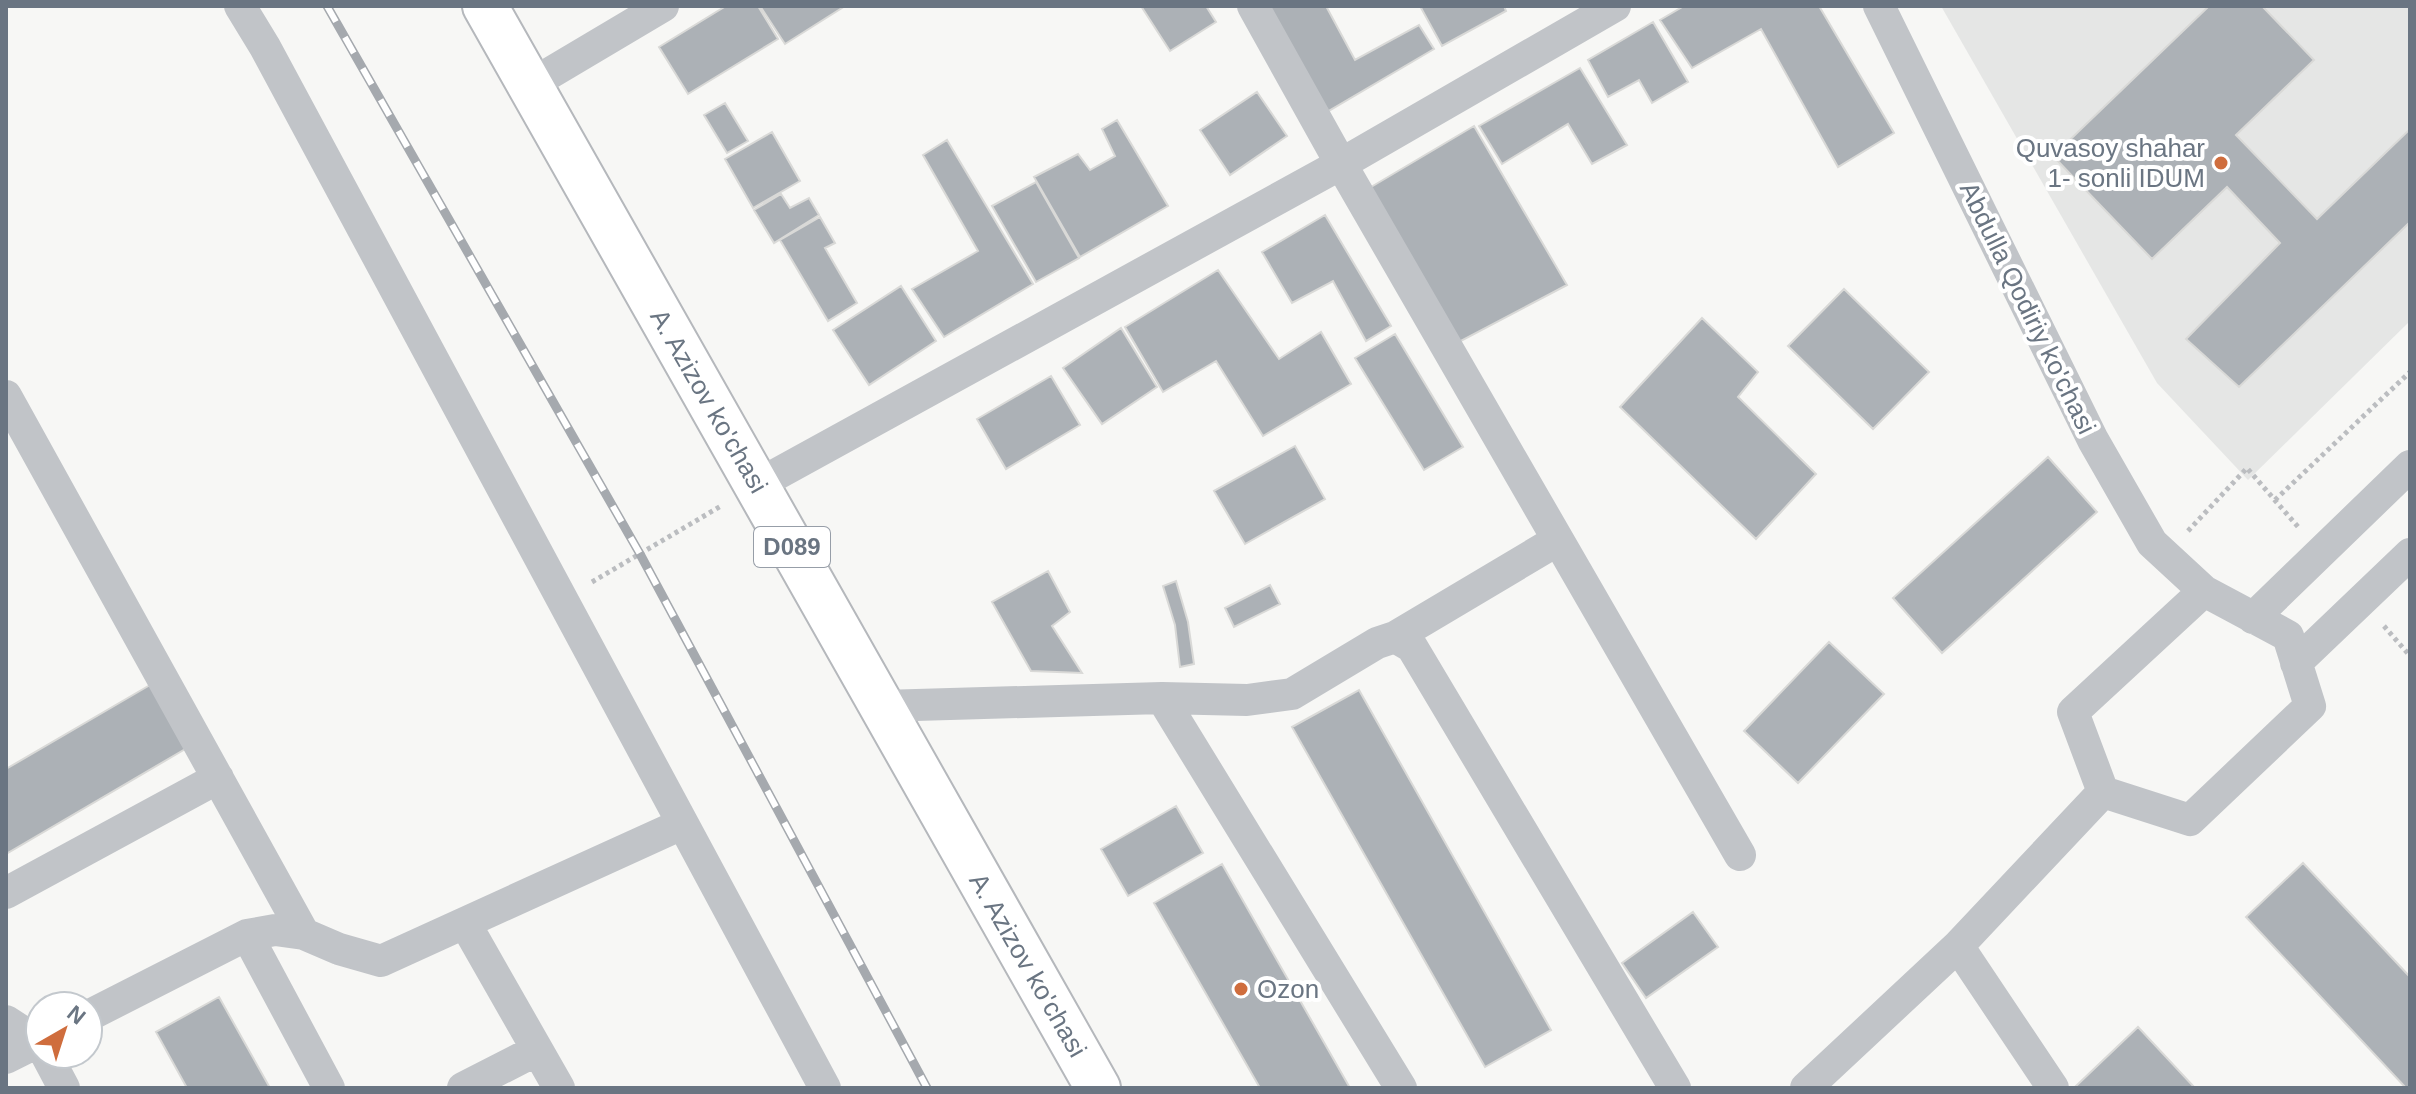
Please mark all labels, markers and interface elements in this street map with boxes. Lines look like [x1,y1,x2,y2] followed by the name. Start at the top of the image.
[2016,133,2205,193] place label: Quvasoy shahar 1- sonli IDUM
[2212,154,2230,172] marker: Quvasoy shahar 1- sonli IDUM
[1954,177,2102,439] street label: Abdulla Qodiriy ko'chasi
[644,304,774,498] street label: A. Azizov ko'chasi
[754,527,830,567] road number: D089
[963,868,1093,1062] street label: A. Azizov ko'chasi
[1257,974,1319,1004] place label: Ozon
[1232,980,1250,998] marker: Ozon
[24,990,104,1070] north arrow
[62,1000,90,1030] text: N

